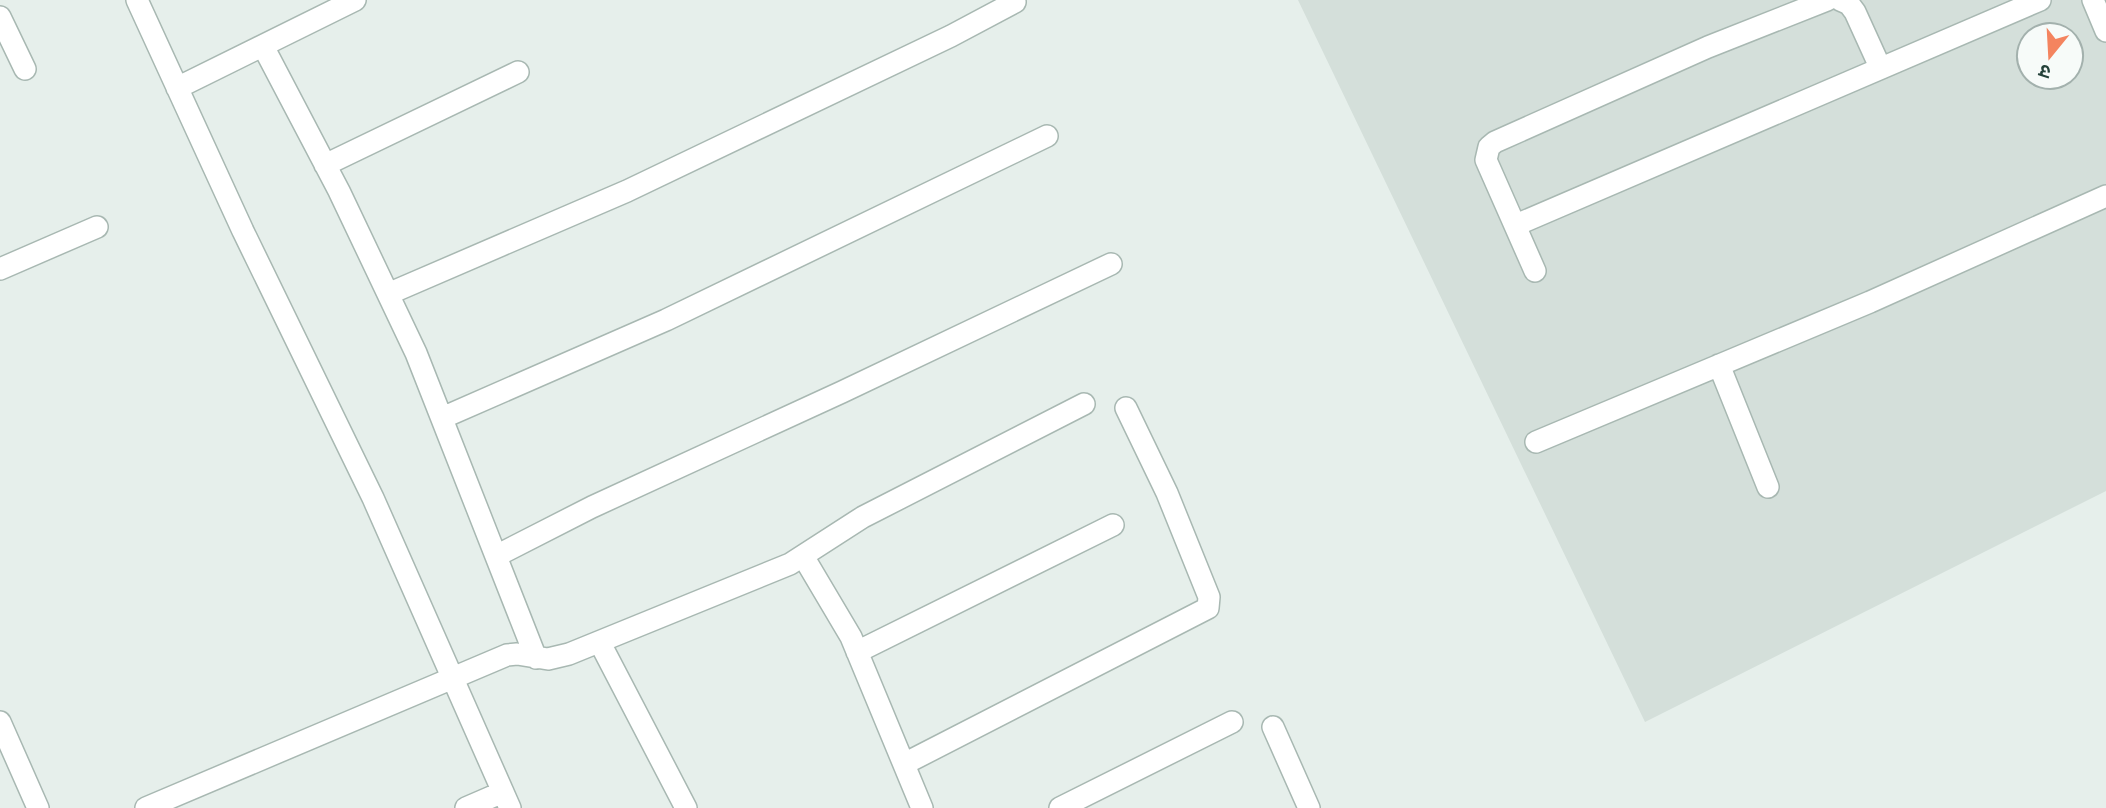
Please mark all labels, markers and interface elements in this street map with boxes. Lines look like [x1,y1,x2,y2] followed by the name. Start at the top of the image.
[2015,21,2085,91] north arrow
[2035,58,2054,84] text: उ

